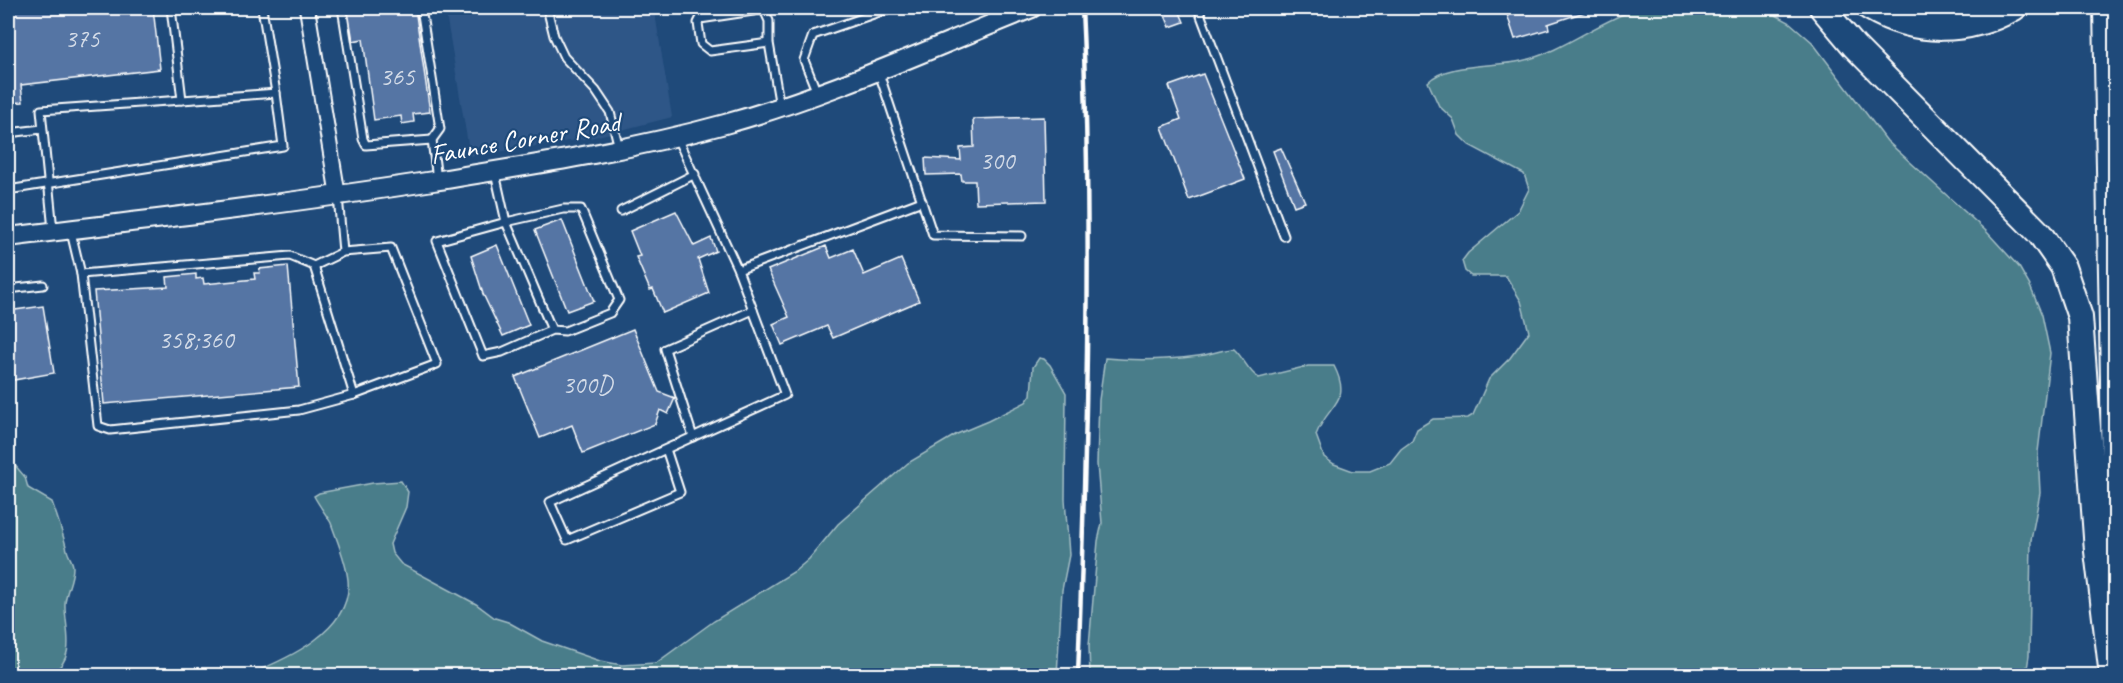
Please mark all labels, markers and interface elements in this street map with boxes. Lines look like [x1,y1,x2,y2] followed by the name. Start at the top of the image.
[64,22,101,55] house number: 375
[379,60,416,93] house number: 365
[427,103,627,172] street label: Faunce Corner Road
[979,144,1017,177] house number: 300
[158,323,236,356] house number: 358;360
[562,368,614,401] house number: 300D

